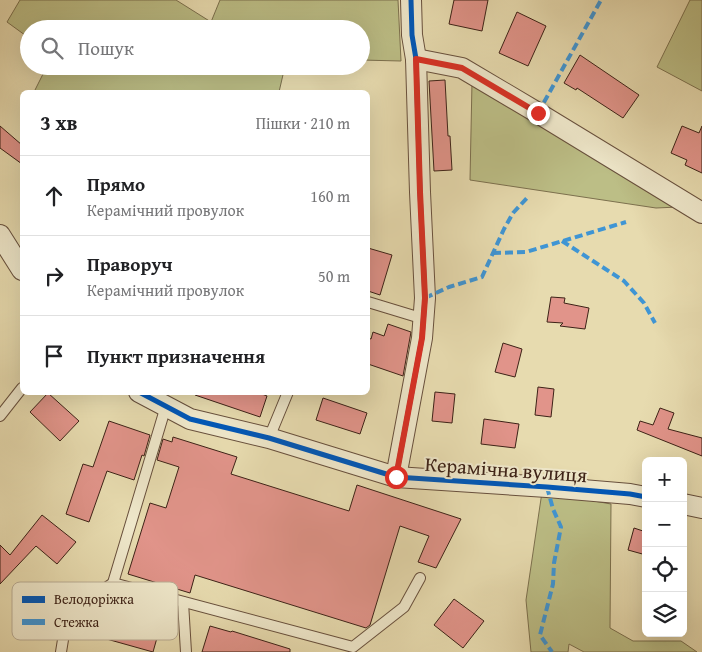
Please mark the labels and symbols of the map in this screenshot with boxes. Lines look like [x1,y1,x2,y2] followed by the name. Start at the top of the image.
[527,102,550,125] route end
[424,449,588,489] street label: Керамічна вулиця
[385,466,408,489] route start
[12,582,178,640] legend
[54,589,134,609] text: Велодоріжка
[54,612,100,632] text: Стежка

